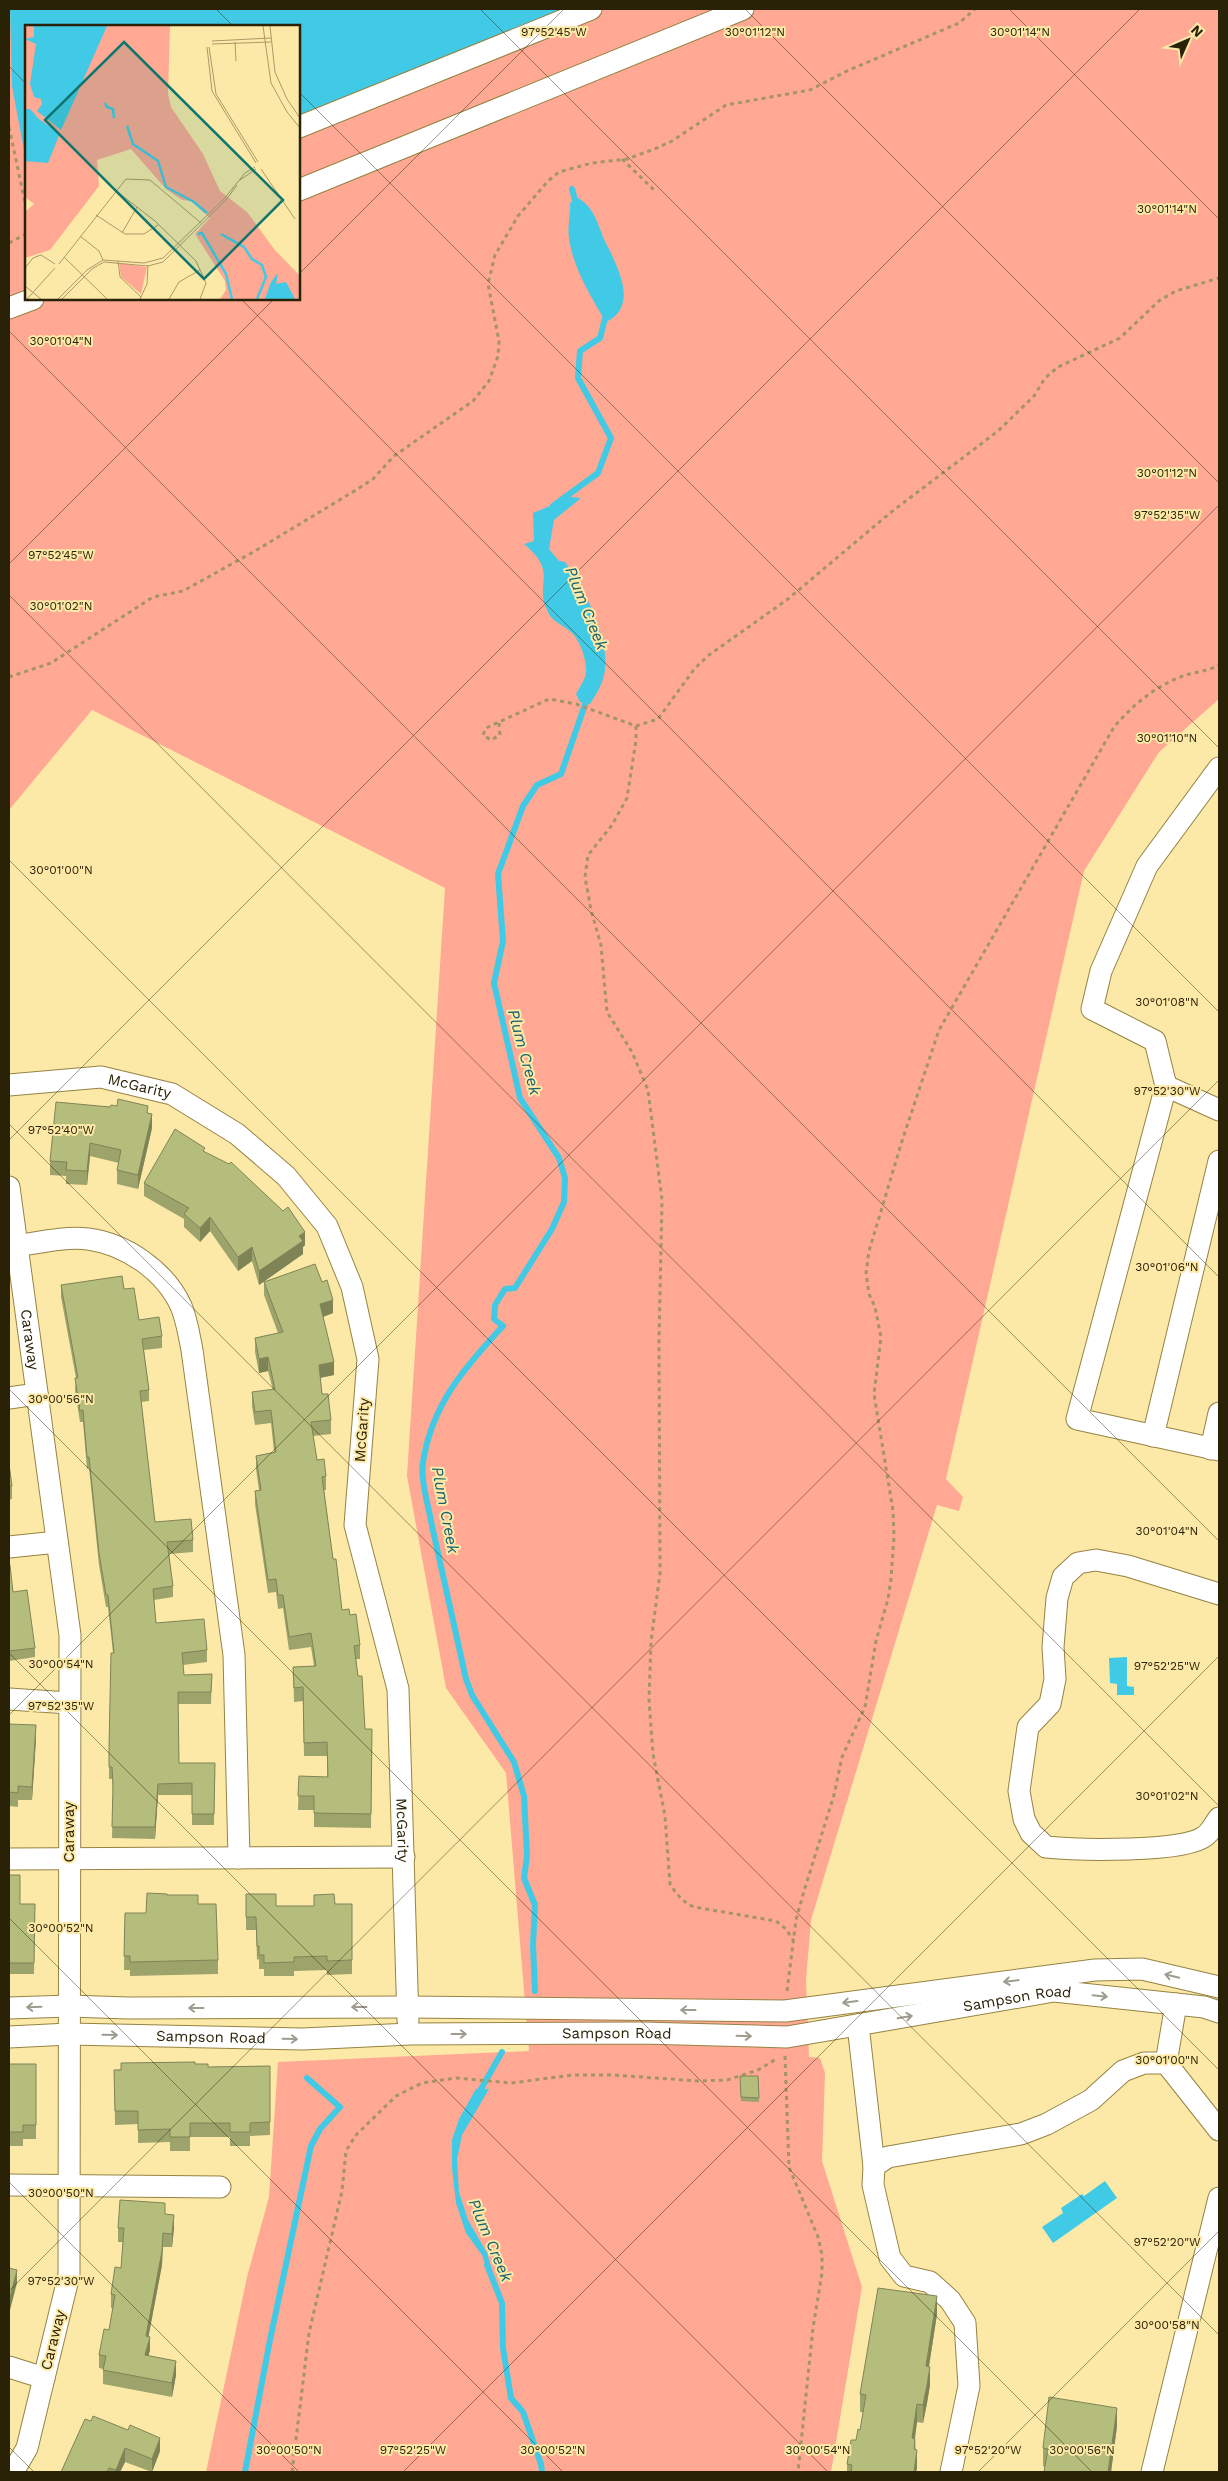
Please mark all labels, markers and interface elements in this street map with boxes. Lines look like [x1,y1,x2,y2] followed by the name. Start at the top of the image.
[1163,15,1213,65] north arrow
[1188,21,1207,40] text: N
[25,25,300,300] inset map
[521,25,587,39] text: 97°52'45"W
[725,25,785,39] text: 30°01'12"N
[990,25,1050,39] text: 30°01'14"N
[1137,202,1197,216] text: 30°01'14"N
[30,334,92,348] text: 30°01'04"N
[1137,466,1197,480] text: 30°01'12"N
[1134,508,1201,522] text: 97°52'35"W
[28,548,94,562] text: 97°52'45"W
[561,564,612,654] water label: Plum Creek
[29,599,93,613] text: 30°01'02"N
[1137,731,1197,745] text: 30°01'10"N
[29,863,93,877] text: 30°01'00"N
[1135,995,1199,1009] text: 30°01'08"N
[504,1007,545,1098] water label: Plum Creek
[106,1070,173,1103] street label: McGarity
[1133,1084,1201,1098] text: 97°52'30"W
[28,1123,95,1137] text: 97°52'40"W
[1135,1260,1199,1274] text: 30°01'06"N
[17,1308,43,1371] street label: Caraway
[28,1392,94,1406] text: 30°00'56"N
[351,1397,373,1463] street label: McGarity
[428,1465,463,1556] water label: Plum Creek
[1136,1524,1198,1538] text: 30°01'04"N
[28,1657,94,1671] text: 30°00'54"N
[1134,1659,1201,1673] text: 97°52'25"W
[28,1699,95,1713] text: 97°52'35"W
[1135,1789,1199,1803] text: 30°01'02"N
[392,1798,412,1863] street label: McGarity
[60,1801,78,1863] street label: Caraway
[28,1921,94,1935] text: 30°00'52"N
[1164,1971,1180,1980] one-way arrow
[1003,1976,1019,1986] one-way arrow
[962,1982,1072,2016] street label: Sampson Road
[1091,1991,1107,2001] one-way arrow
[842,1997,858,2007] one-way arrow
[351,2002,368,2012] one-way arrow
[26,2003,42,2012] one-way arrow
[189,2003,205,2013] one-way arrow
[680,2005,696,2015] one-way arrow
[896,2011,912,2021] one-way arrow
[562,2024,672,2043] street label: Sampson Road
[156,2027,266,2047] street label: Sampson Road
[450,2029,467,2039] one-way arrow
[102,2030,118,2039] one-way arrow
[736,2031,752,2041] one-way arrow
[282,2034,298,2044] one-way arrow
[1135,2053,1199,2067] text: 30°01'00"N
[28,2186,94,2200] text: 30°00'50"N
[465,2196,517,2286] water label: Plum Creek
[1133,2235,1201,2249] text: 97°52'20"W
[27,2274,95,2288] text: 97°52'30"W
[37,2308,69,2372] street label: Caraway
[1134,2318,1200,2332] text: 30°00'58"N
[256,2443,322,2457] text: 30°00'50"N
[380,2443,447,2457] text: 97°52'25"W
[520,2443,586,2457] text: 30°00'52"N
[785,2443,851,2457] text: 30°00'54"N
[954,2443,1022,2457] text: 97°52'20"W
[1049,2443,1115,2457] text: 30°00'56"N

